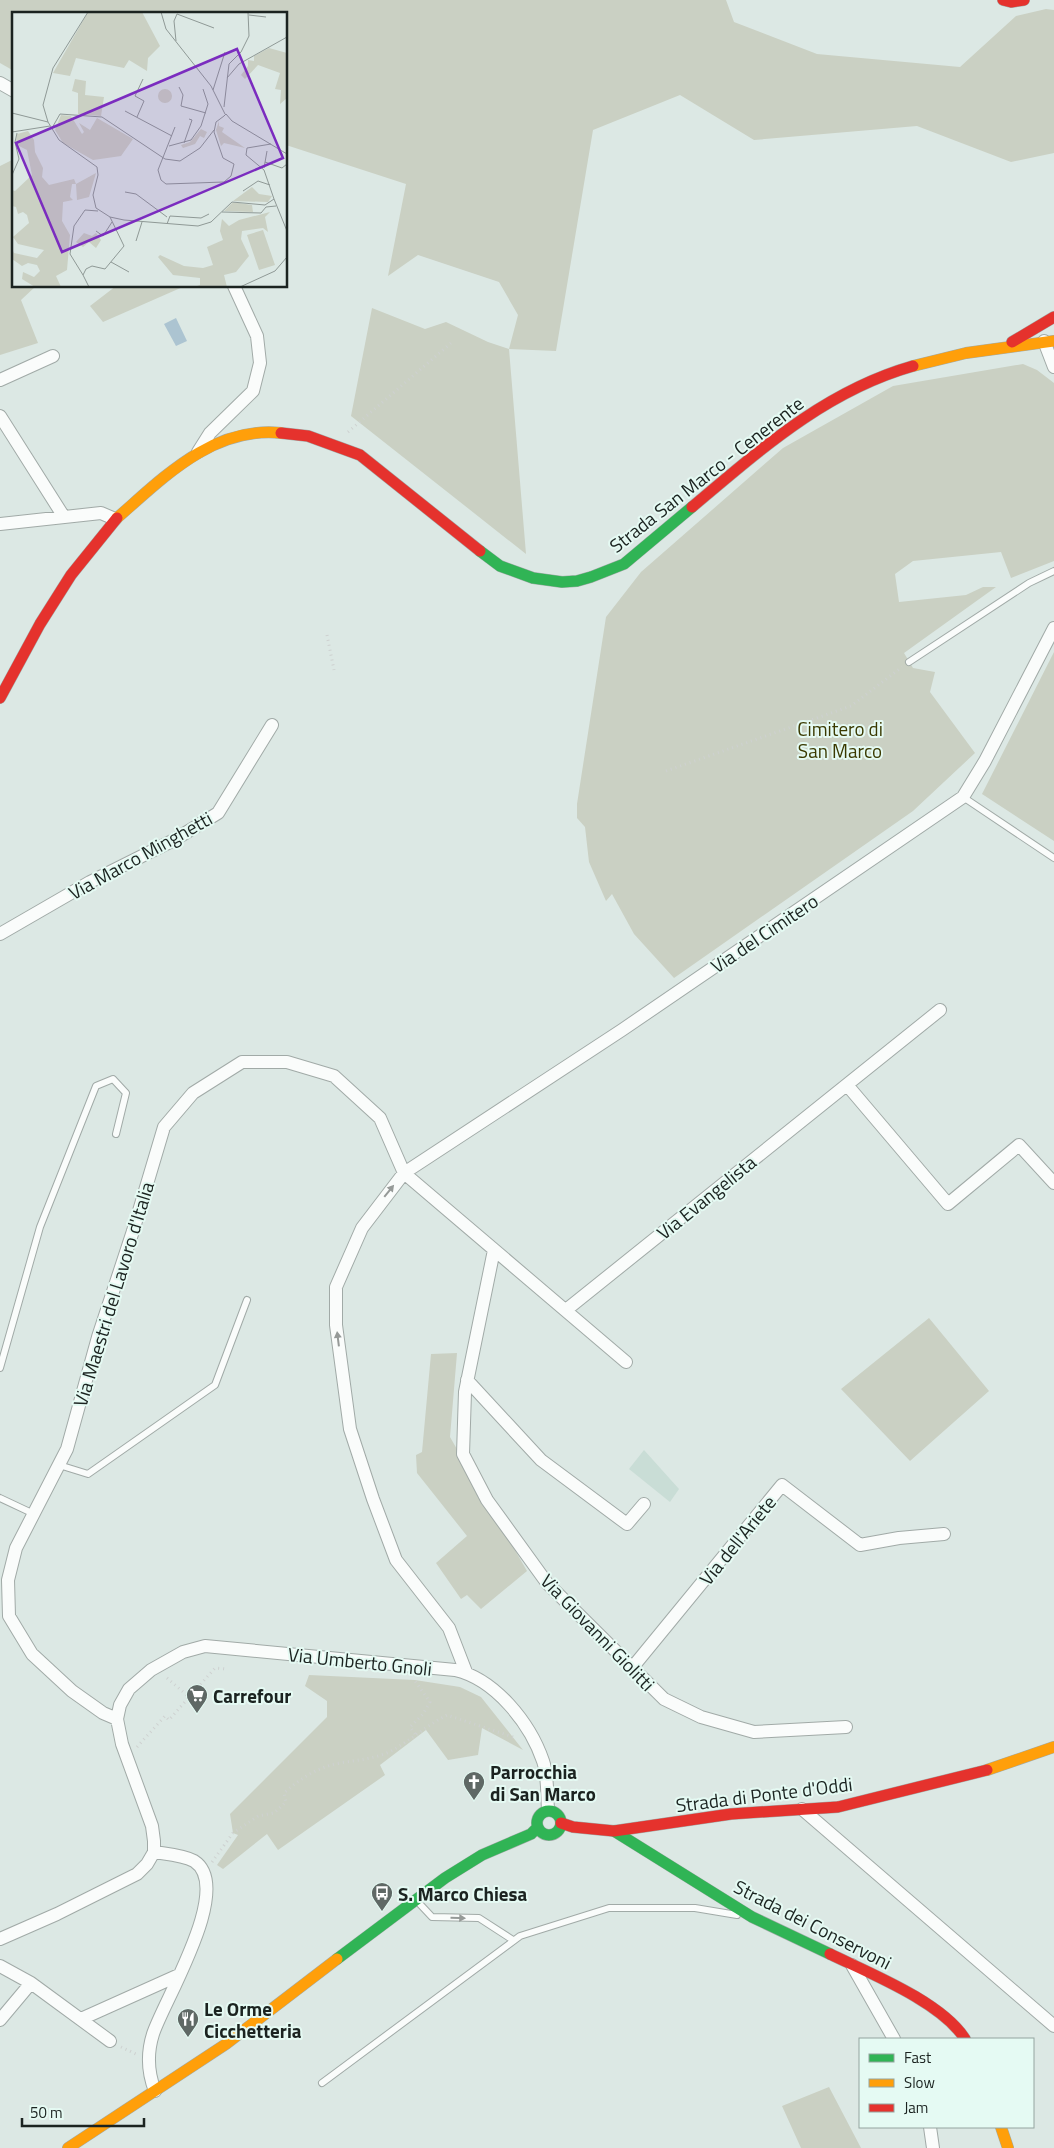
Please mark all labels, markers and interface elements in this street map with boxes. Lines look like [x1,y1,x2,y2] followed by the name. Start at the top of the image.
[12,12,288,288] inset map
[603,389,809,559] street label: Strada San Marco - Cenerente
[797,714,883,765] park label: Cimitero di San Marco
[63,803,217,907] street label: Via Marco Minghetti
[704,886,824,980] street label: Via del Cimitero
[650,1147,762,1246] street label: Via Evangelista
[65,1178,161,1410] street label: Via Maestri del Lavoro d'Italia
[383,1186,395,1198] one-way arrow
[333,1331,341,1347] one-way arrow
[692,1489,782,1591] street label: Via dell'Ariete
[534,1567,662,1697] street label: Via Giovanni Giolitti
[287,1639,433,1683] street label: Via Umberto Gnoli
[213,1681,291,1710] place label: Carrefour
[185,1683,209,1714] supermarket icon: Carrefour
[490,1757,596,1808] place label: Parrocchia di San Marco
[674,1769,854,1819] street label: Strada di Ponte d'Oddi
[462,1770,486,1801] church icon: Parrocchia di San Marco
[729,1872,897,1976] street label: Strada dei Conservoni
[398,1879,528,1908] place label: S. Marco Chiesa
[370,1881,394,1912] bus stop icon: S. Marco Chiesa
[450,1914,466,1922] one-way arrow
[204,1994,302,2045] place label: Le Orme Cicchetteria
[176,2007,200,2038] restaurant icon: Le Orme Cicchetteria
[859,2038,1034,2128] legend
[904,2046,932,2069] text: Fast
[904,2071,935,2094] text: Slow
[22,2096,145,2128] scale bar
[904,2096,928,2119] text: Jam
[30,2101,63,2124] text: 50 m

